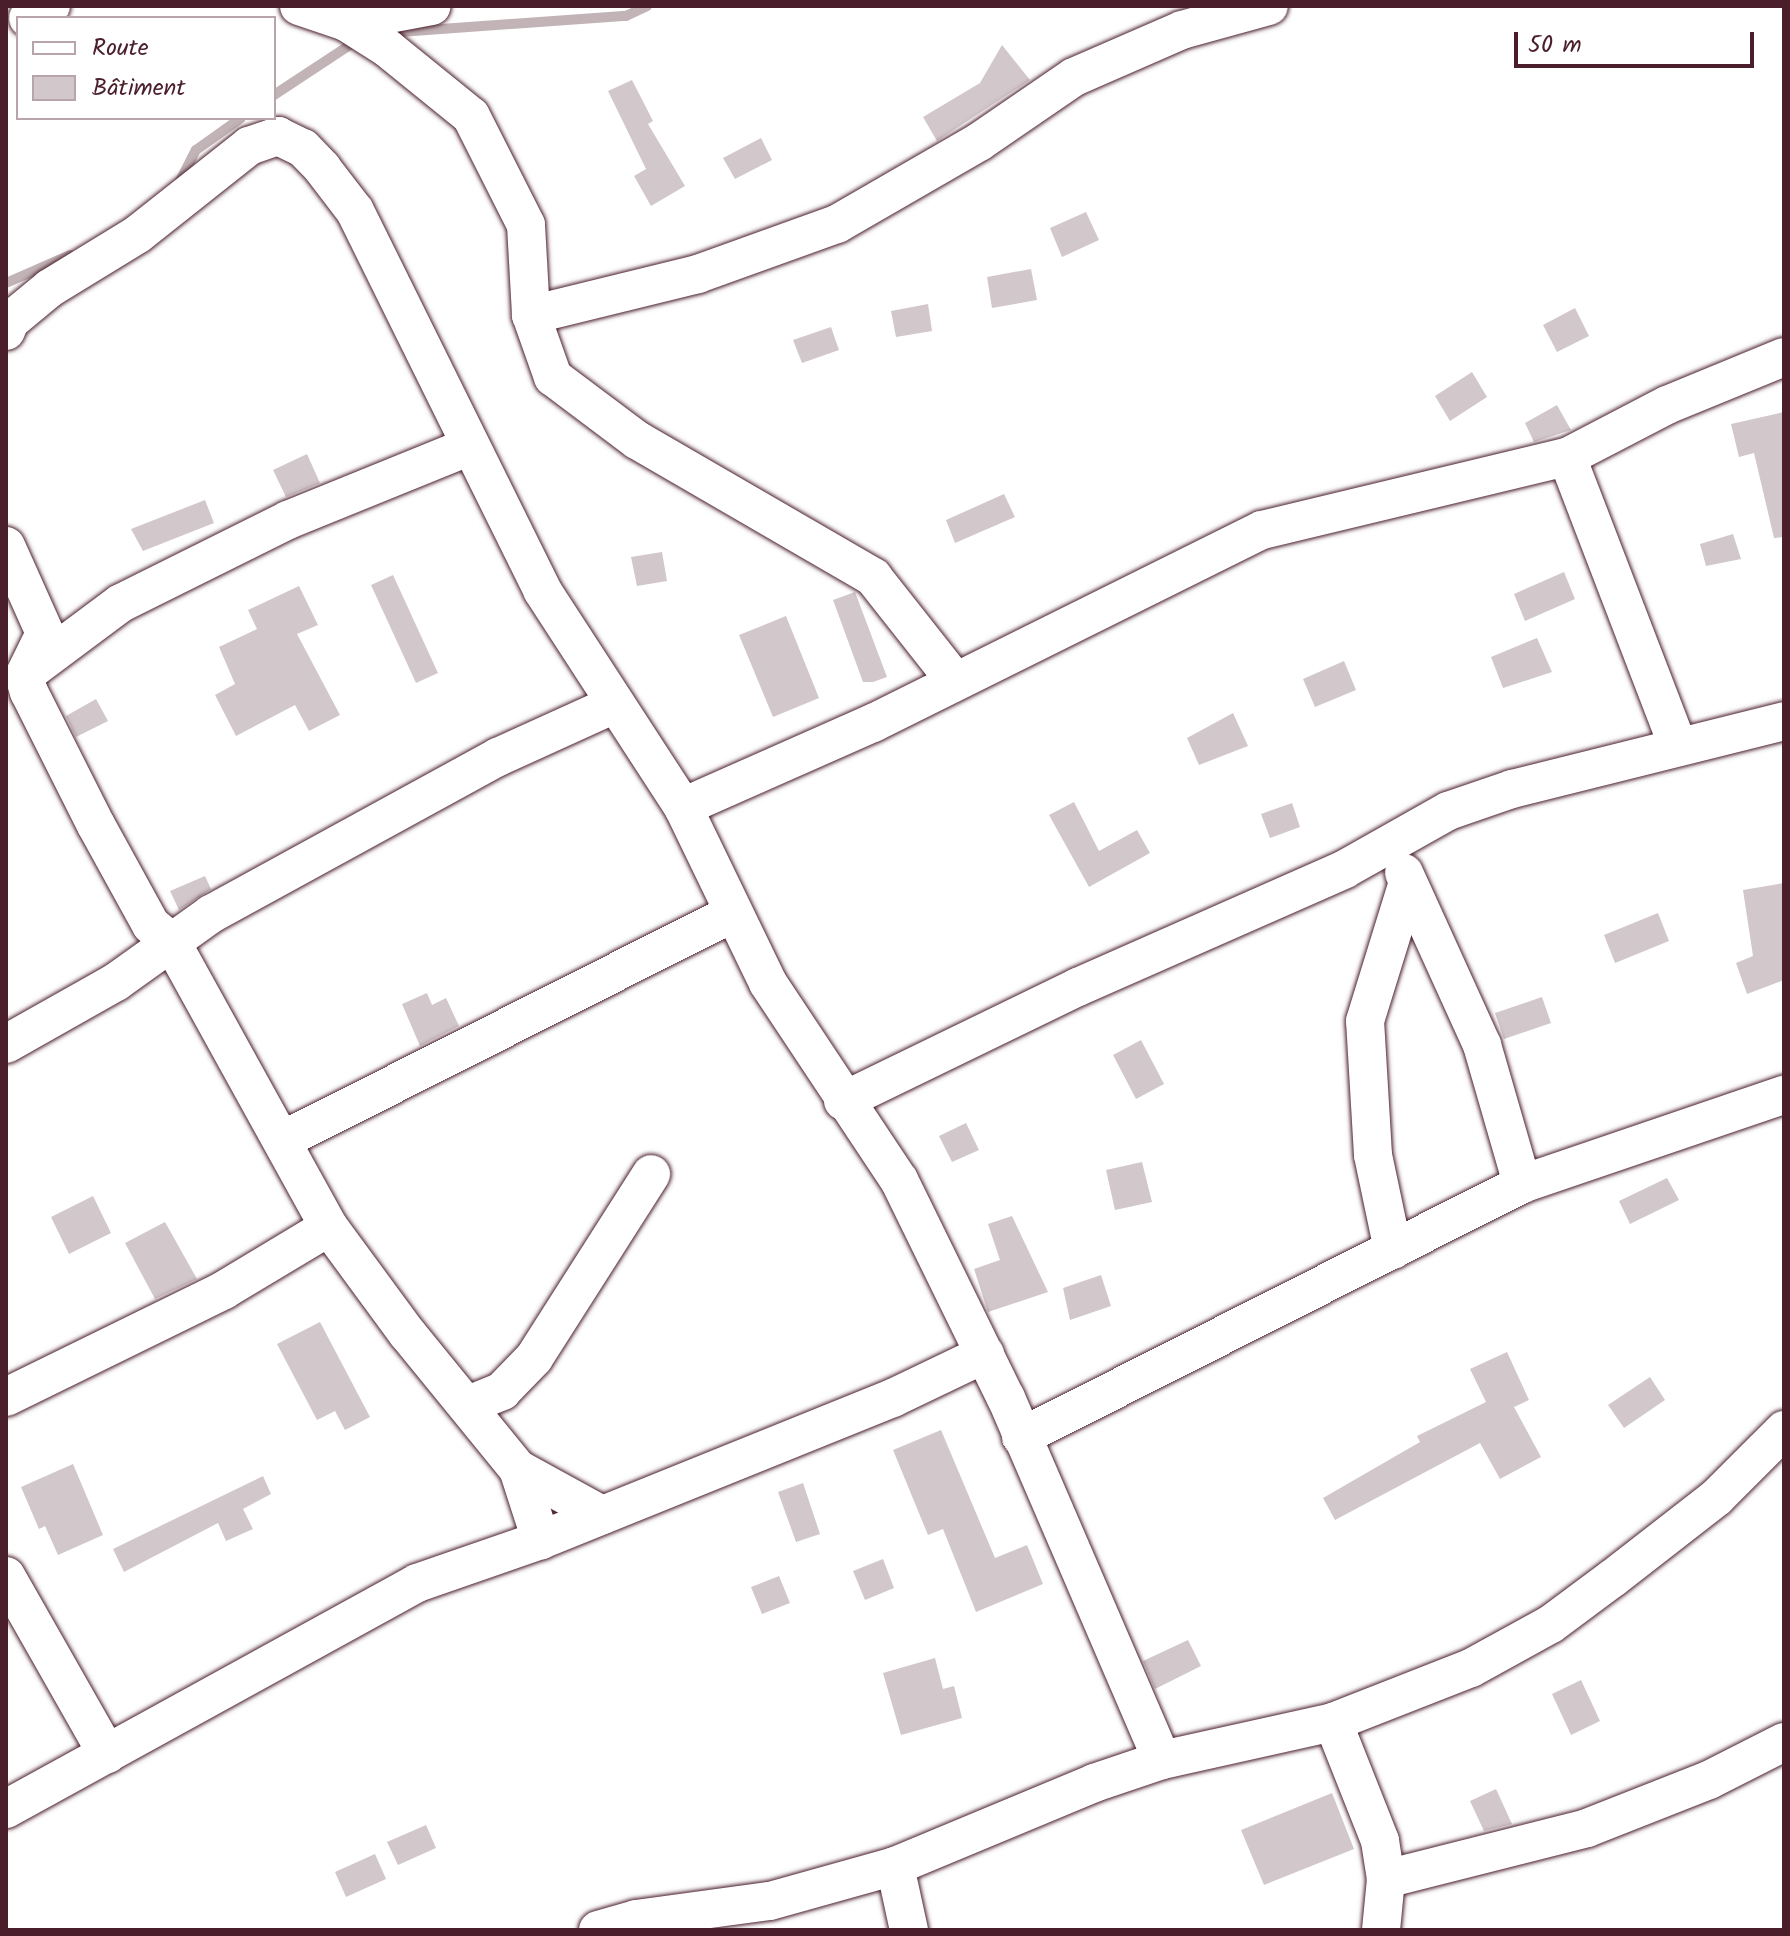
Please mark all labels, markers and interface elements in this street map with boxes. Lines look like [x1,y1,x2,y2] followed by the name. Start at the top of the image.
[16,16,276,120] legend
[1518,16,1758,66] scale bar
[1528,26,1582,65] text: 50 m
[92,29,149,68] text: Route
[92,69,186,108] text: Bâtiment

